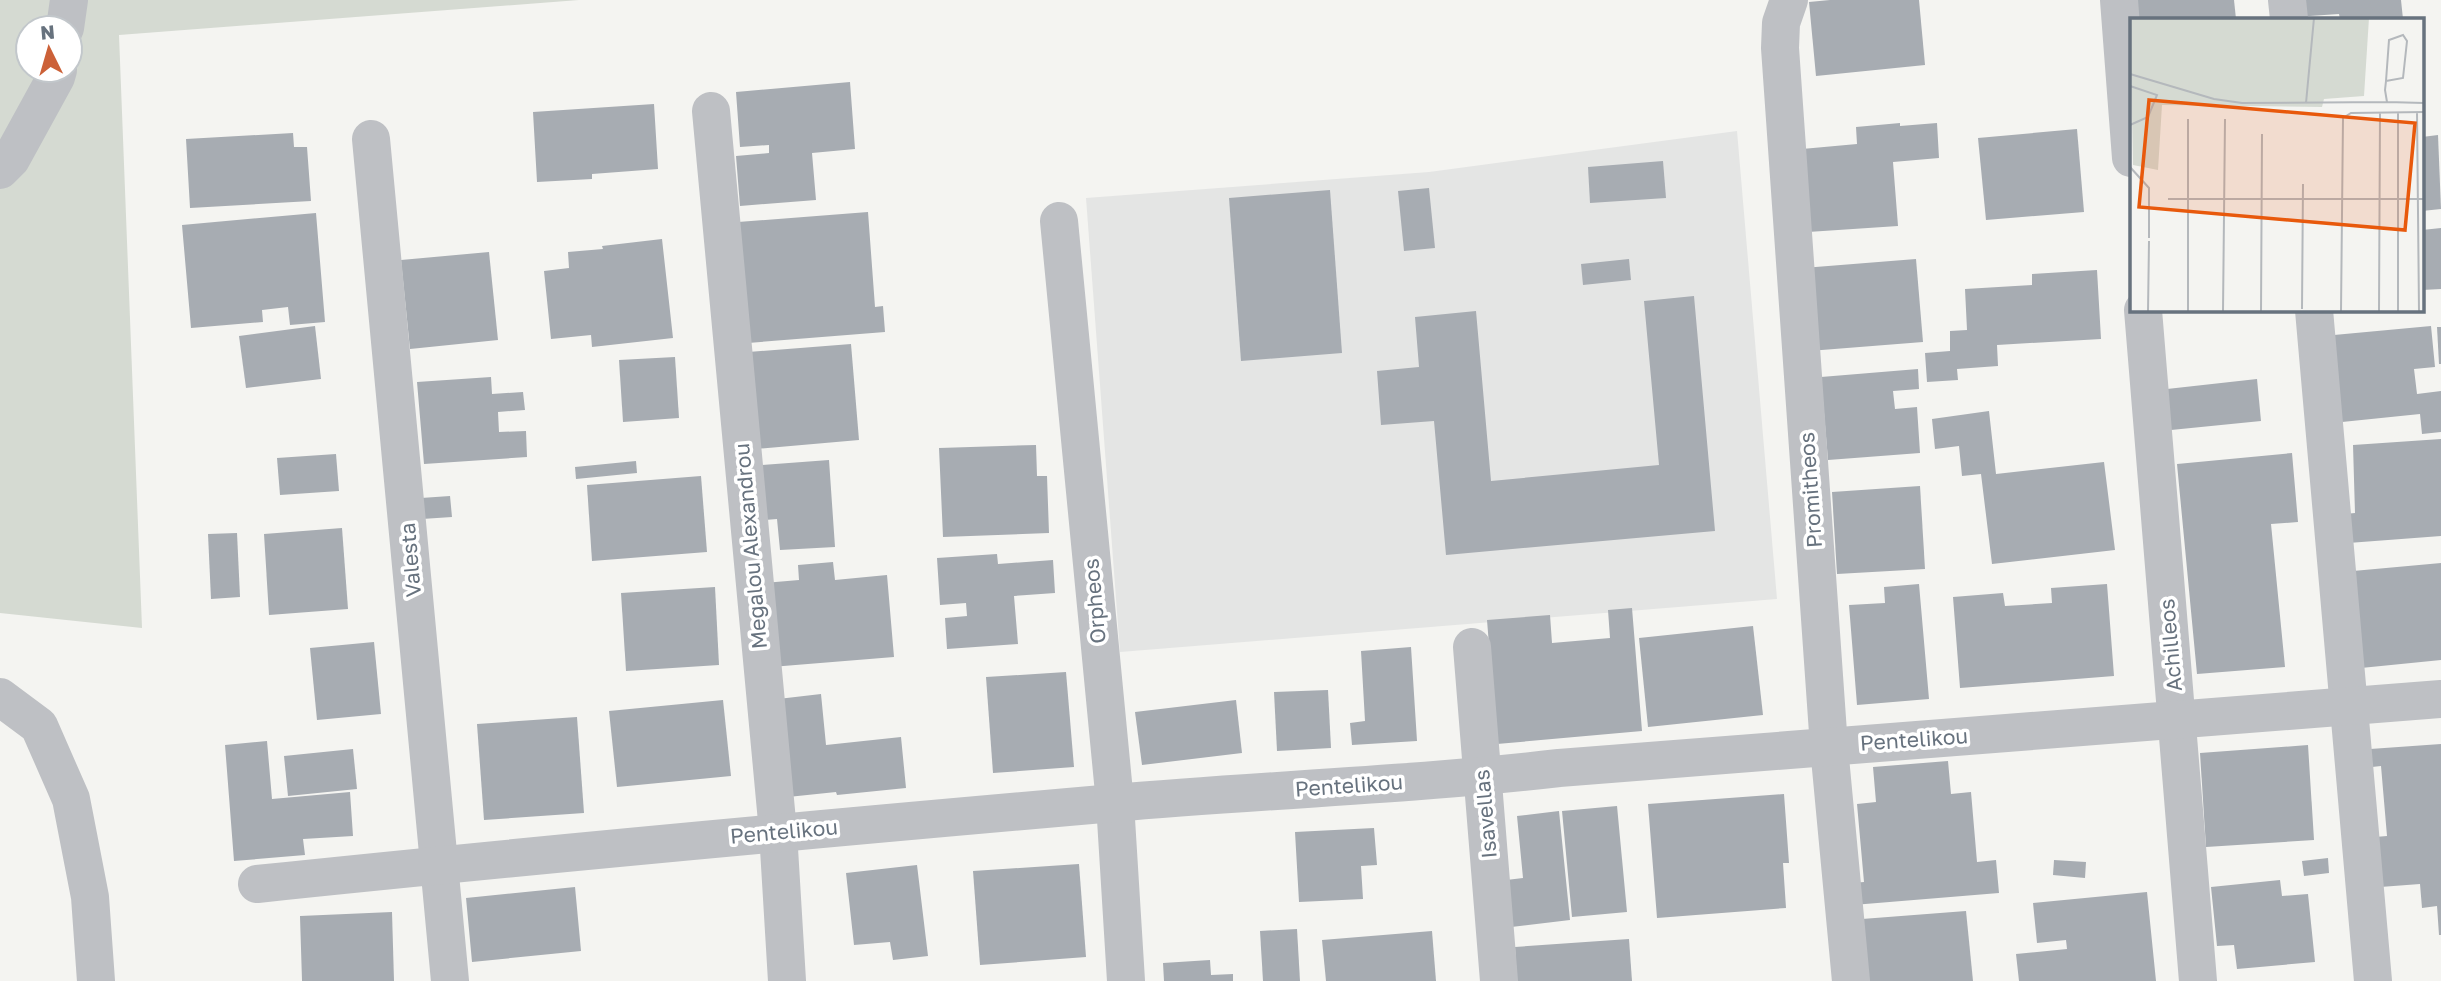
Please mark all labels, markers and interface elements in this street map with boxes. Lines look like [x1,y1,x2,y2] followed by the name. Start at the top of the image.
[14,14,84,84] north arrow
[2130,18,2424,312] inset map
[39,19,56,44] text: N
[1793,431,1827,549] street label: Promitheos
[728,442,772,650] street label: Megalou Alexandrou
[394,522,426,598] street label: Valesta
[1077,557,1111,645] street label: Orpheos
[2153,598,2187,693] street label: Achilleos
[1859,722,1969,756] street label: Pentelikou
[1294,768,1404,802] street label: Pentelikou
[1468,769,1502,860] street label: Isavellas
[729,813,839,849] street label: Pentelikou

